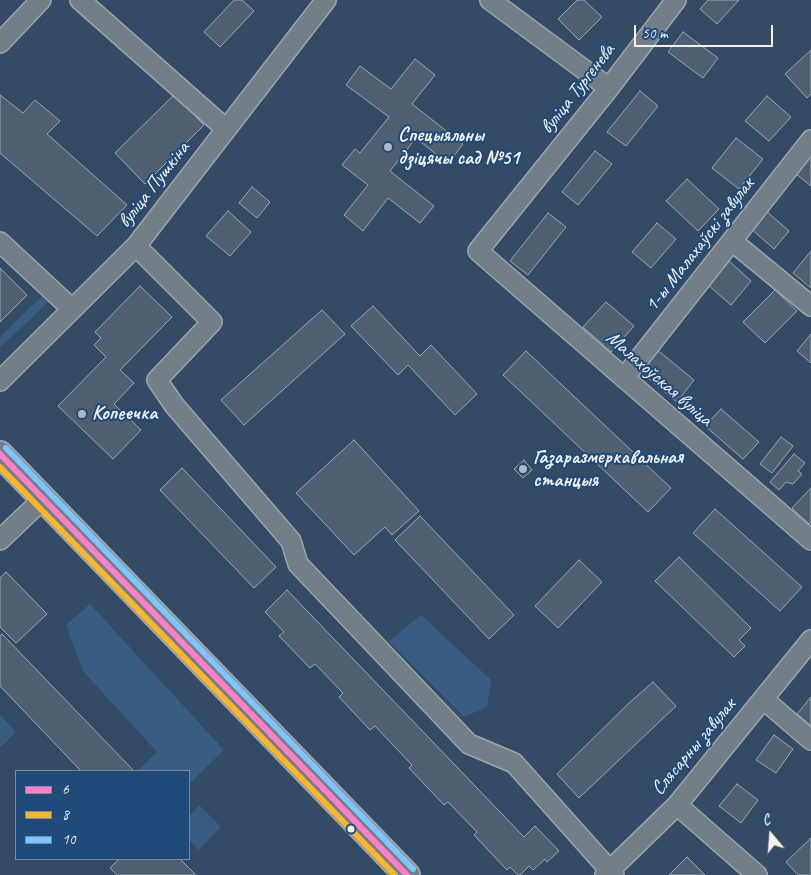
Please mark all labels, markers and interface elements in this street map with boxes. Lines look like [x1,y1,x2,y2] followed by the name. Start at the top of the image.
[636,15,775,47] scale bar
[642,24,668,43] text: 50 m
[535,39,621,139] street label: вуліца Тургенева
[398,124,519,171] place label: Спецыяльны дзіцячы сад №51
[113,137,195,233] street label: вуліца Пушкіна
[382,141,394,153] marker: Спецыяльны дзіцячы сад №51
[640,173,760,317] street label: 1-ы Малахаўскі завулак
[601,326,717,432] street label: Малахоўская вуліца
[92,402,157,426] place label: Копеечка
[76,408,88,420] marker: Копеечка
[533,446,683,493] place label: Газаразмеркавальная станцыя
[517,463,529,475] marker: Газаразмеркавальная станцыя
[646,694,742,800] street label: Слясарны завулак
[15,770,190,860] legend
[62,780,69,799] text: 6
[62,805,69,824] text: 8
[746,810,796,860] north arrow
[760,811,772,829] text: С
[346,824,356,834] unlabelled marker
[62,830,76,849] text: 10

